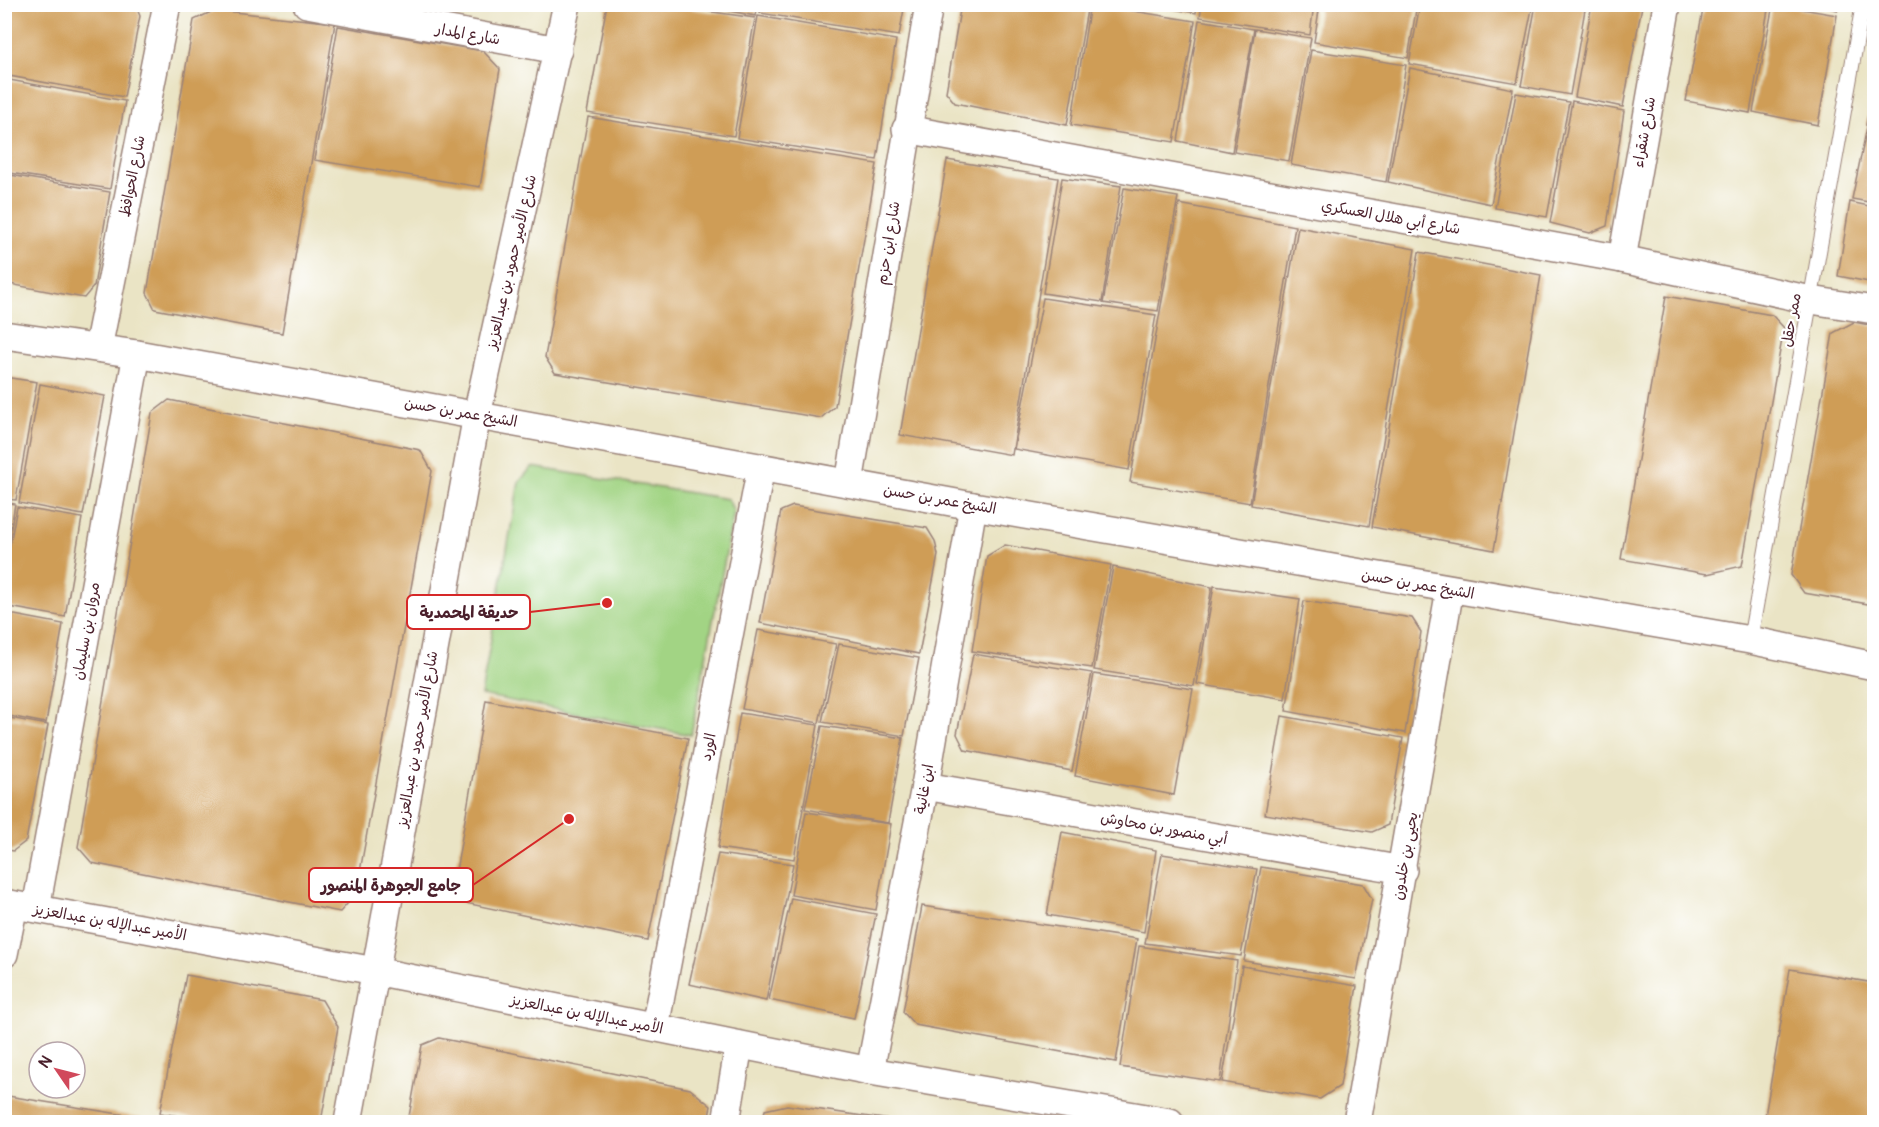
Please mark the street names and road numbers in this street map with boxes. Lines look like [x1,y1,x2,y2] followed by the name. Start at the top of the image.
[433,19,502,50] street label: شارع المدار
[1629,95,1660,169] street label: شارع شقراء
[115,134,150,218] street label: شارع الحوافظ
[481,173,541,353] street label: شارع الأمير حمود بن عبدالعزيز
[1319,196,1462,242] street label: شارع أبي هلال العسكري
[873,200,905,286] street label: شارع ابن حزم
[1777,291,1806,349] street label: ممر حقل
[403,393,519,432] street label: الشيخ عمر بن حسن
[882,480,998,519] street label: الشيخ عمر بن حسن
[1360,565,1476,604] street label: الشيخ عمر بن حسن
[69,581,104,682] street label: مروان بن سليمان
[391,649,442,831] street label: شارع الأمير حمود بن عبدالعزيز
[696,732,720,763] street label: الورد
[911,763,938,816] street label: ابن غانية
[1099,808,1229,852] street label: أبي منصور بن محاوش
[1388,811,1423,902] street label: يحيى بن خلدون
[30,898,188,945] street label: الأمير عبدالإله بن عبدالعزيز
[507,989,665,1039] street label: الأمير عبدالإله بن عبدالعزيز

